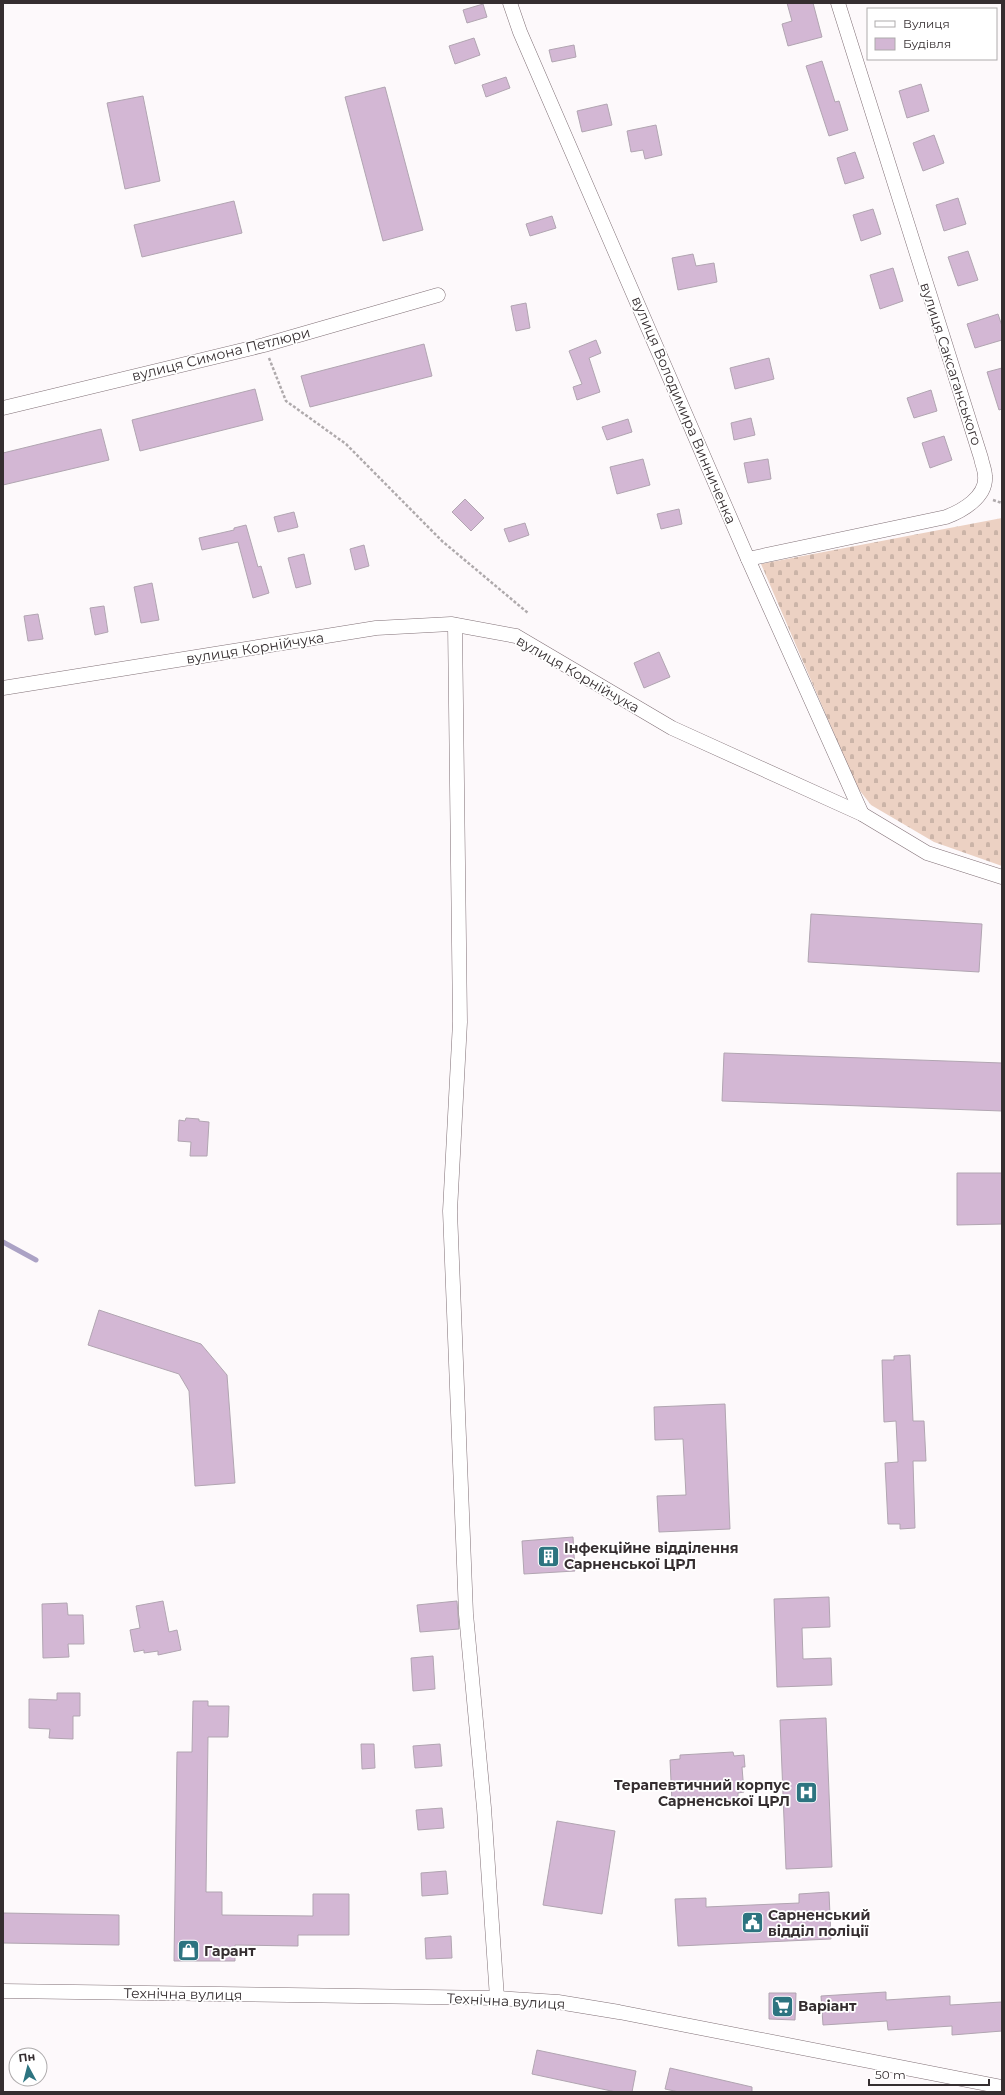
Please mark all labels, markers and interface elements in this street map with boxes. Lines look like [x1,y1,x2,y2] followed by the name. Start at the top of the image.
[867,8,997,60] legend
[903,16,950,31] text: Вулиця
[903,36,951,51] text: Будівля
[916,280,986,448] street label: вулиця Саксаганського
[628,294,740,526] street label: вулиця Володимира Винниченка
[130,323,312,385] street label: вулиця Симона Петлюри
[185,628,325,668] street label: вулиця Корнійчука
[513,631,643,717] street label: вулиця Корнійчука
[564,1539,738,1573] place label: Інфекційне відділення Сарненської ЦРЛ
[535,1543,561,1569] building icon: Інфекційне відділення Сарненської ЦРЛ
[614,1776,791,1810] place label: Терапевтичний корпус Сарненської ЦРЛ
[793,1780,819,1806] hospital icon: Терапевтичний корпус Сарненської ЦРЛ
[768,1906,870,1940] place label: Сарненський відділ поліції
[740,1910,766,1936] public building icon: Сарненський відділ поліції
[175,1938,201,1964] shop icon: Гарант
[204,1942,256,1960] place label: Гарант
[123,1984,243,2004] street label: Технічна вулиця
[446,1989,566,2013] street label: Технічна вулиця
[769,1993,795,2019] supermarket icon: Варіант
[798,1997,857,2015] place label: Варіант
[8,2047,48,2087] north arrow
[18,2049,36,2065] text: Пн
[869,2061,989,2087] scale bar
[875,2067,906,2082] text: 50 m

